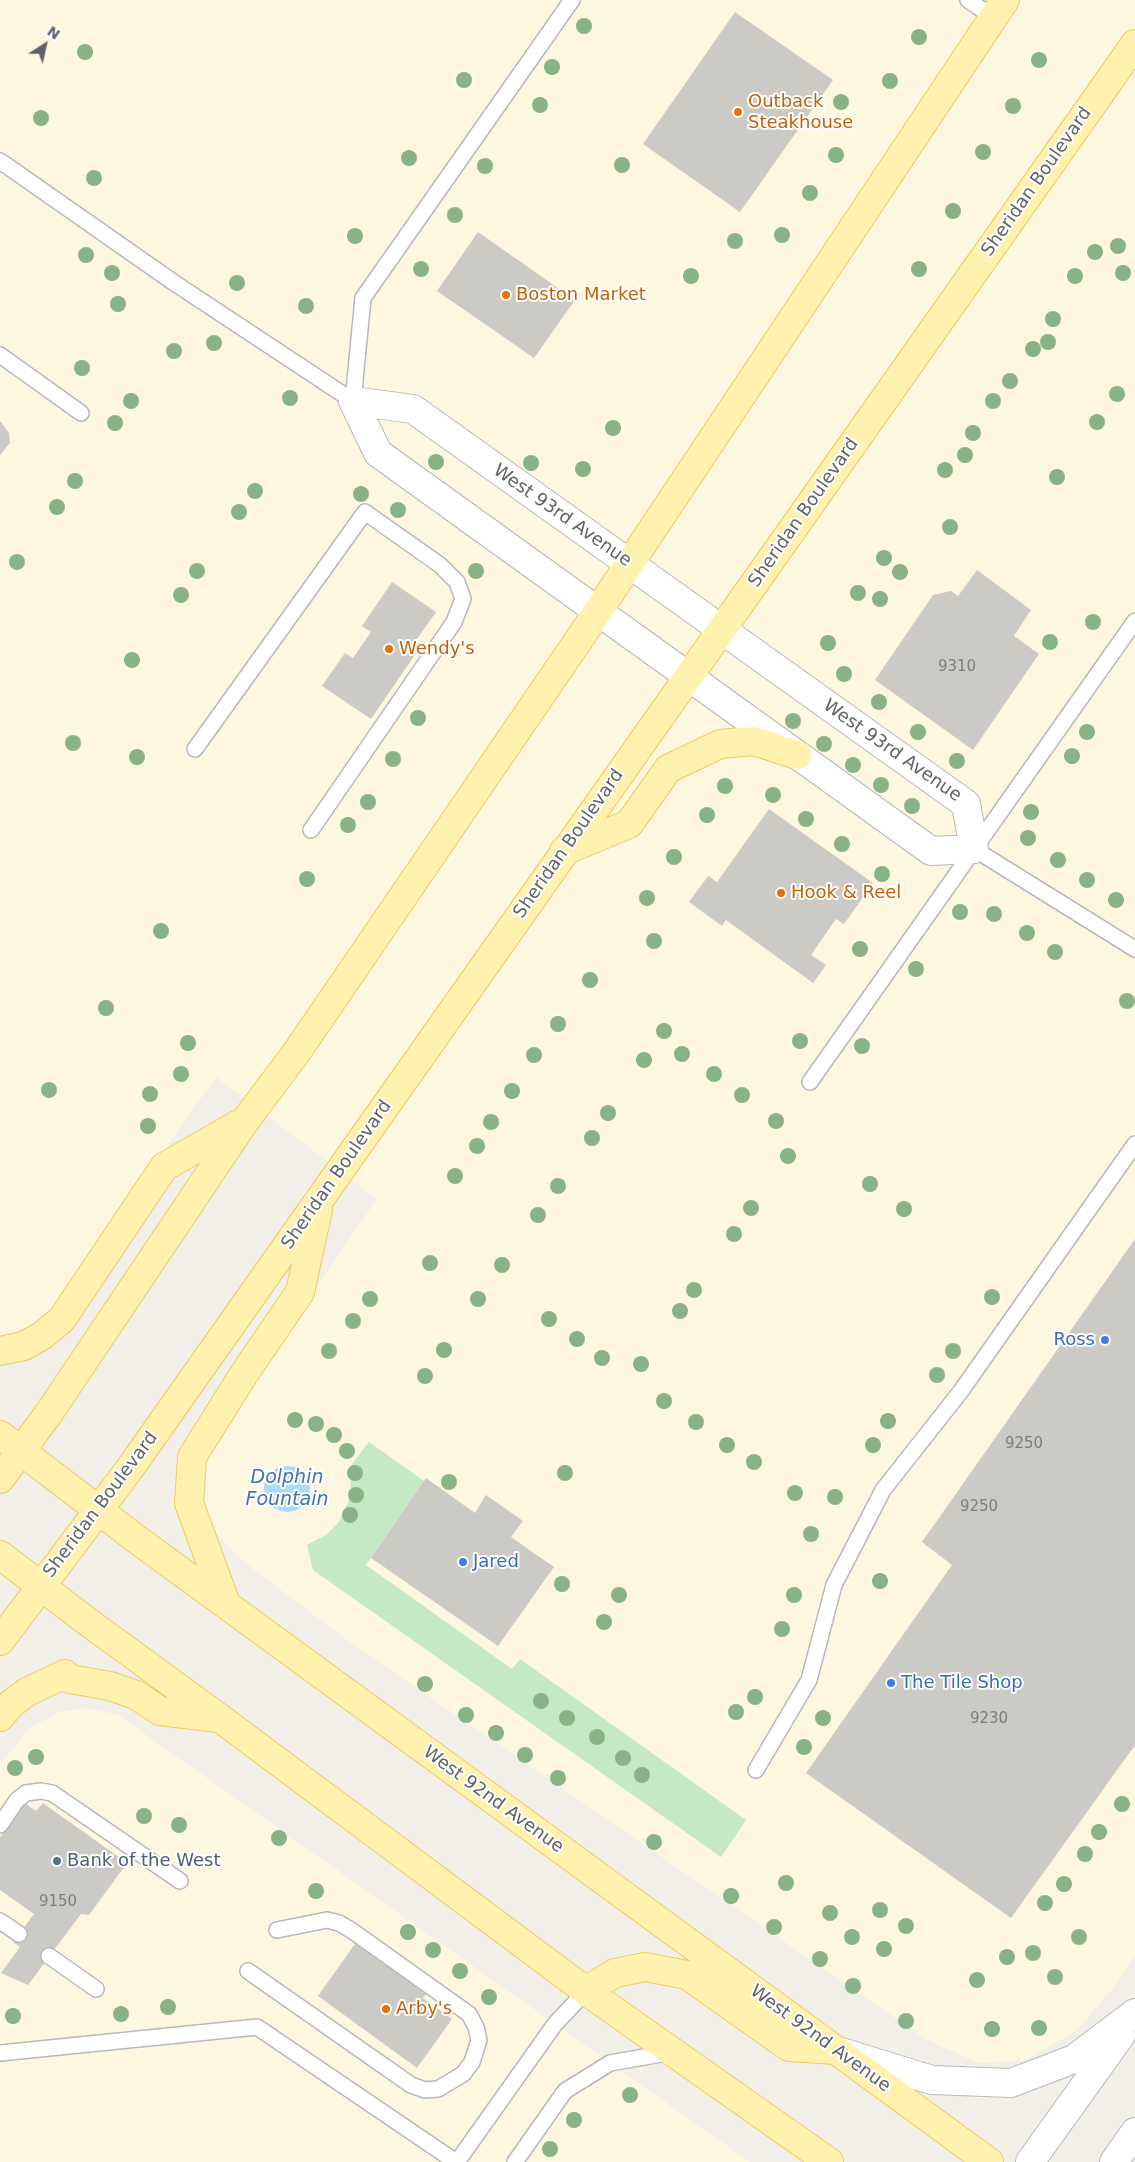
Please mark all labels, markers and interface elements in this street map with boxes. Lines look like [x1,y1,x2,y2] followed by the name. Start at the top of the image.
[20,20,70,70] north arrow
[44,23,63,43] text: N
[748,91,853,134] place label: Outback Steakhouse
[977,103,1097,261] street label: Sheridan Boulevard
[732,106,744,118] marker: Outback Steakhouse
[516,284,646,306] place label: Boston Market
[500,289,512,301] marker: Boston Market
[744,434,864,592] street label: Sheridan Boulevard
[489,460,635,572] street label: West 93rd Avenue
[399,638,475,660] place label: Wendy's
[383,643,395,655] marker: Wendy's
[938,658,976,676] house number: 9310
[819,695,965,807] street label: West 93rd Avenue
[509,765,629,923] street label: Sheridan Boulevard
[791,882,901,904] place label: Hook & Reel
[775,887,787,899] marker: Hook & Reel
[277,1096,397,1254] street label: Sheridan Boulevard
[1054,1329,1095,1351] place label: Ross
[1099,1334,1111,1346] marker: Ross
[39,1428,163,1582] street label: Sheridan Boulevard
[1005,1435,1043,1453] house number: 9250
[245,1467,329,1511] water label: Dolphin Fountain
[960,1498,998,1516] house number: 9250
[473,1551,519,1573] place label: Jared
[457,1556,469,1568] marker: Jared
[901,1672,1023,1694] place label: The Tile Shop
[885,1677,897,1689] marker: The Tile Shop
[970,1710,1008,1728] house number: 9230
[419,1742,567,1858] street label: West 92nd Avenue
[67,1850,221,1872] place label: Bank of the West
[51,1855,63,1867] marker: Bank of the West
[39,1893,77,1911] house number: 9150
[746,1981,894,2097] street label: West 92nd Avenue
[396,1998,452,2020] place label: Arby's
[380,2003,392,2015] marker: Arby's

